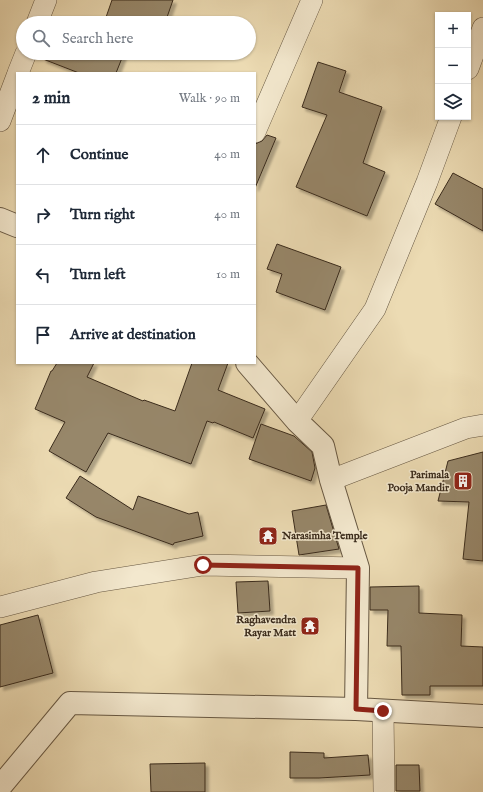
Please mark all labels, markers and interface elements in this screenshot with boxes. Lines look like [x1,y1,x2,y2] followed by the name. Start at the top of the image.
[435,12,471,120] map controls
[435,12,471,48] button: +
[16,16,256,60] search box
[30,27,52,49] icon: search
[62,29,133,48] text: Search here
[435,48,471,84] button: −
[435,84,471,120] button: layers
[32,88,70,109] text: 2 min
[179,90,240,107] text: Walk · 90 m
[32,144,54,166] icon: ahead
[70,145,128,164] text: Continue
[214,146,240,163] text: 40 m
[32,204,54,226] icon: right
[70,205,135,224] text: Turn right
[214,206,240,223] text: 40 m
[32,264,54,286] icon: left
[70,265,126,284] text: Turn left
[216,266,240,283] text: 10 m
[32,324,54,346] icon: arrive
[70,325,196,344] text: Arrive at destination
[387,468,450,495] place label: Parimala Pooja Mandir
[452,470,474,492] building icon: Parimala Pooja Mandir
[257,525,279,547] temple icon: Narasimha Temple
[281,529,368,543] place label: Narasimha Temple
[194,556,212,574] route start
[236,613,296,640] place label: Raghavendra Rayar Matt
[299,615,321,637] temple icon: Raghavendra Rayar Matt
[374,702,392,720] route end

